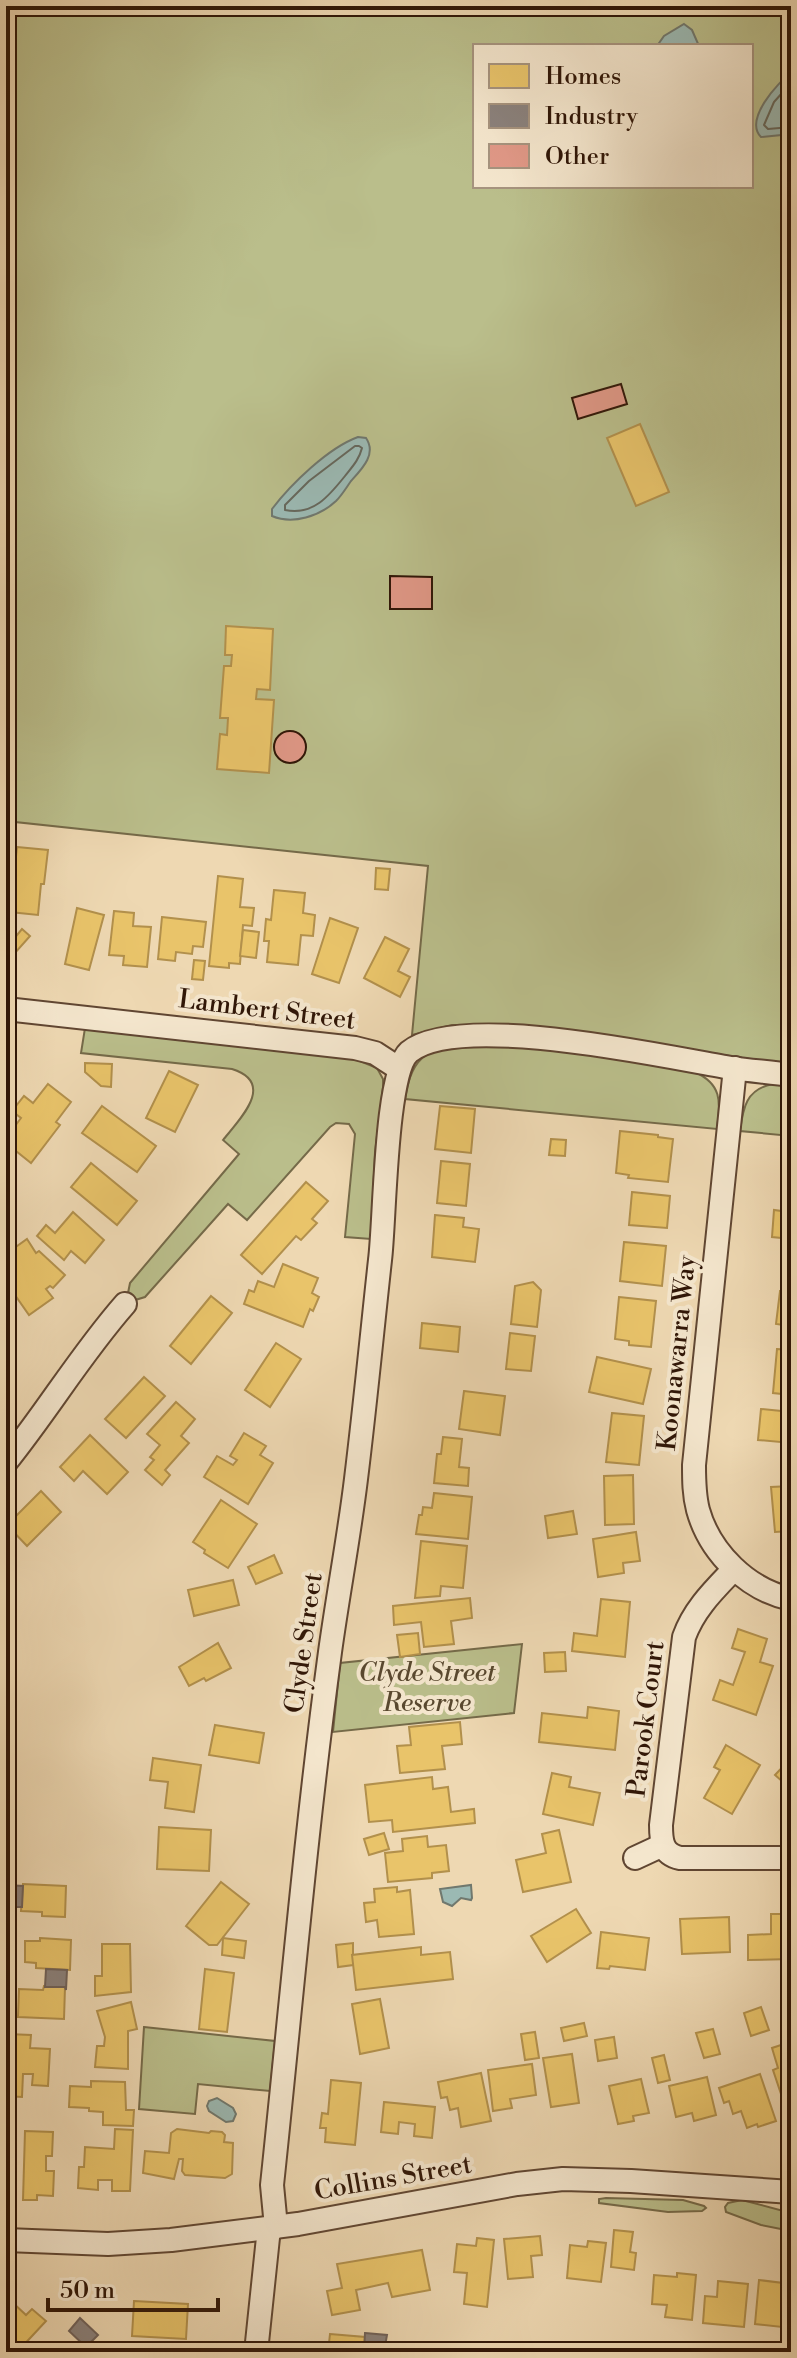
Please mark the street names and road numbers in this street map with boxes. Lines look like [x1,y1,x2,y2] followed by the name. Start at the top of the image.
[177,983,357,1037] street label: Lambert Street
[651,1253,703,1452] street label: Koonawarra Way
[278,1571,330,1715] street label: Clyde Street
[621,1639,671,1799] street label: Parook Court
[312,2148,474,2208] street label: Collins Street

